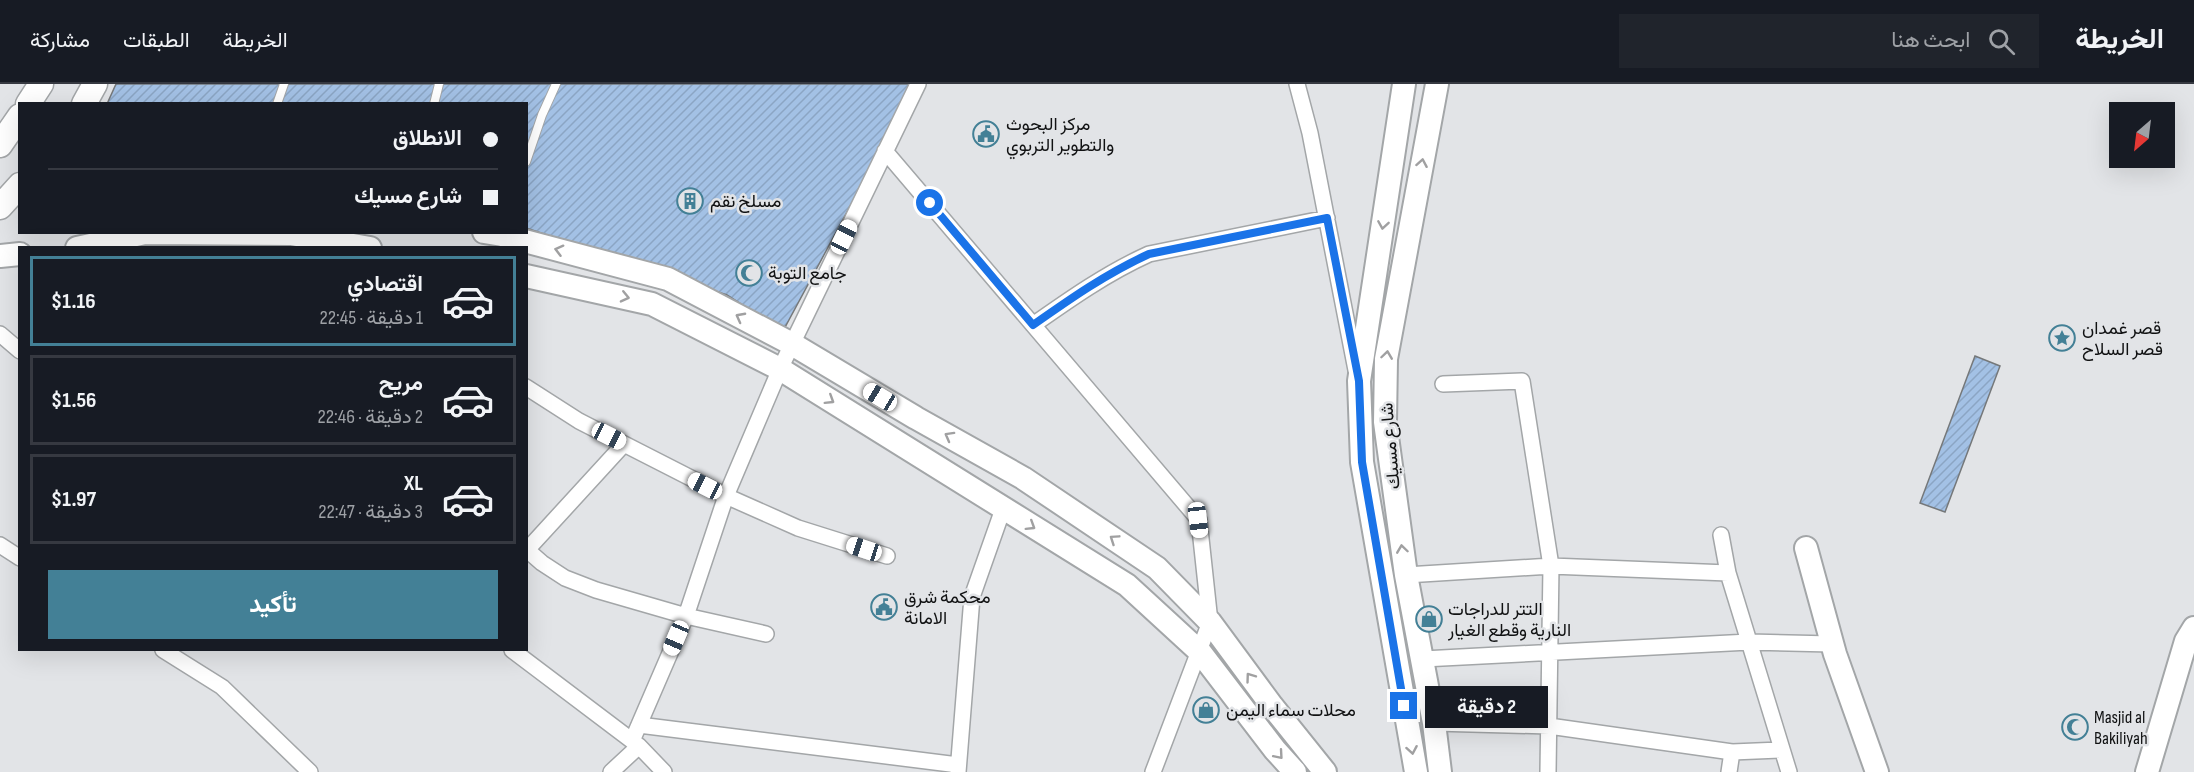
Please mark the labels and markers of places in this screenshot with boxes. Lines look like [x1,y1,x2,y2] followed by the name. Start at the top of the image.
[1006,114,1114,160] place label: مركز البحوث والتطوير التربوي
[971,119,1001,149] public building icon: مركز البحوث والتطوير التربوي
[675,186,705,216] building icon: مسلخ نقم
[710,191,781,213] place label: مسلخ نقم
[734,258,764,288] mosque icon: جامع التوبة
[768,263,847,285] place label: جامع التوبة
[2082,318,2163,361] place label: قصر غمدان قصر السلاح
[2047,323,2077,353] place icon: قصر غمدان قصر السلاح
[904,587,991,629] place label: محكمة شرق الامانة
[869,592,899,622] public building icon: محكمة شرق الامانة
[1447,599,1571,642] place label: التتر للدراجات النارية وقطع الغيار
[1414,604,1444,634] shop icon: التتر للدراجات النارية وقطع الغيار
[1191,695,1221,725] shop icon: محلات سماء اليمن
[1226,700,1356,721] place label: محلات سماء اليمن
[2094,707,2148,749] place label: Masjid al Bakiliyah
[2060,712,2090,742] mosque icon: Masjid al Bakiliyah

